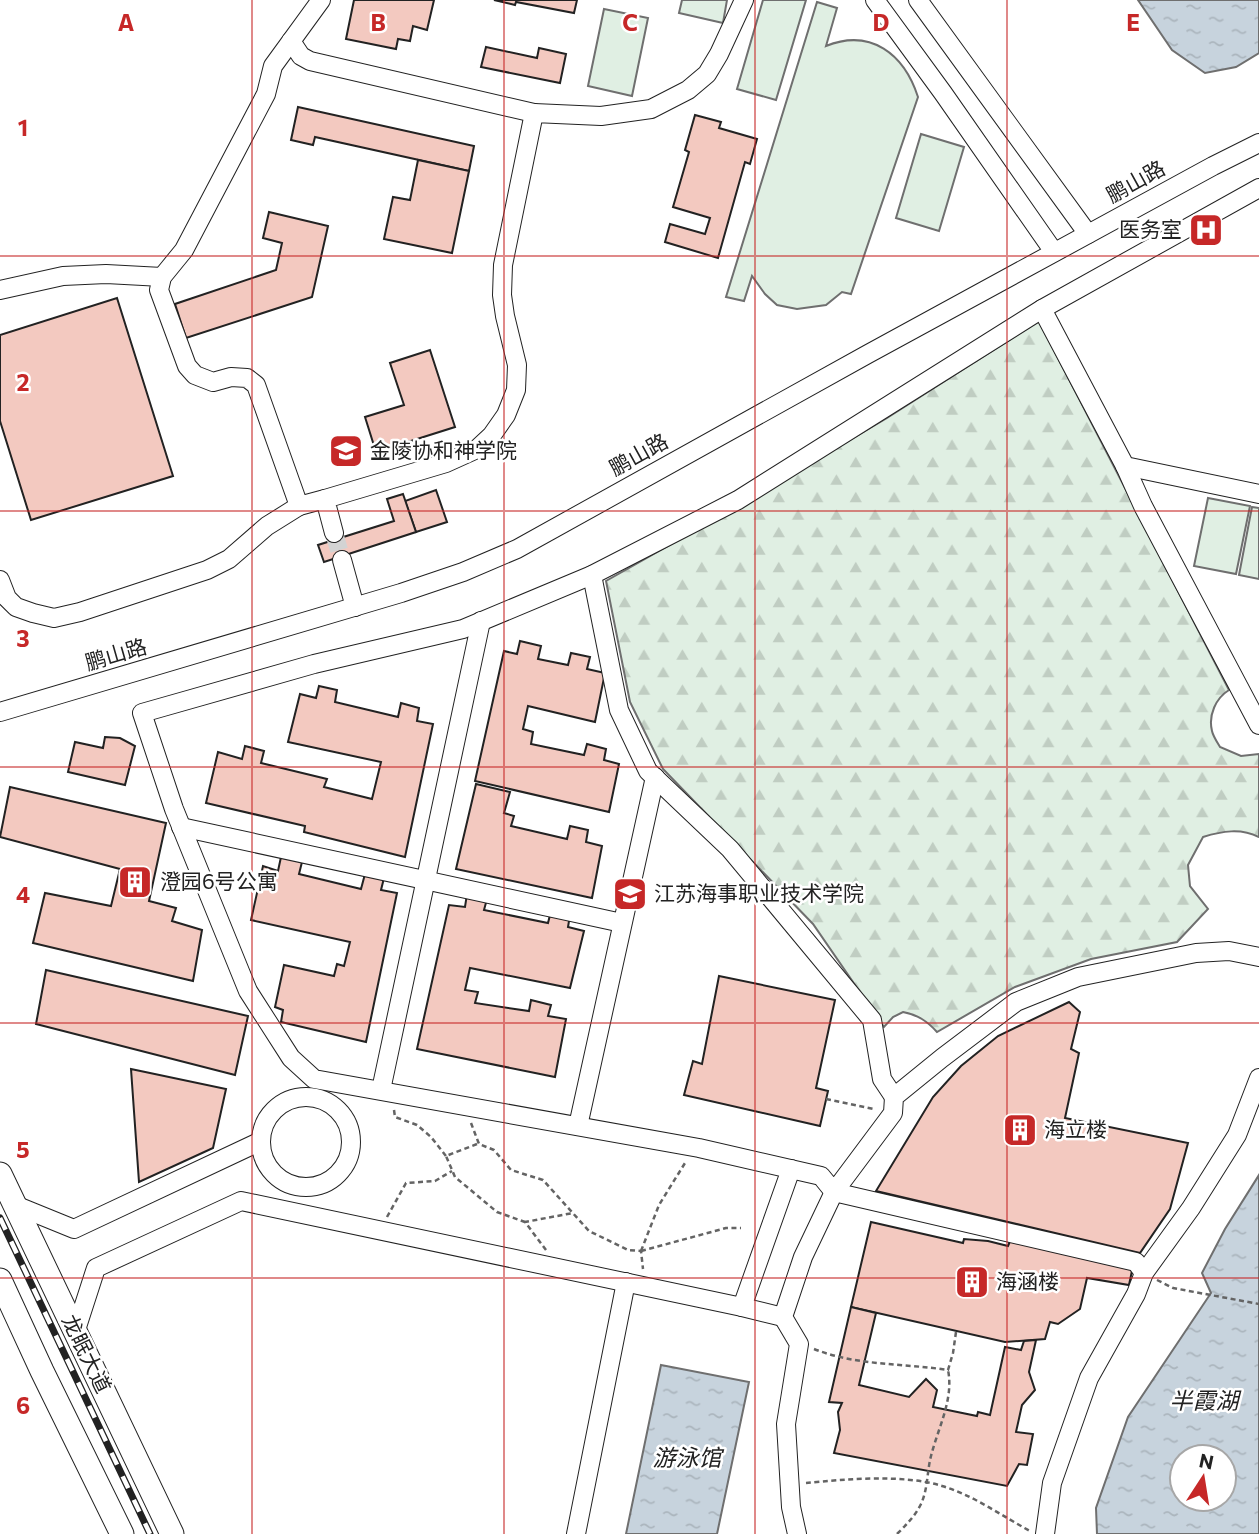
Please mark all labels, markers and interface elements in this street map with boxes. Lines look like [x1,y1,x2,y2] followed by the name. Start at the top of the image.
[118,8,135,36] text: A
[370,8,386,36] text: B
[622,8,638,36] text: C
[873,8,890,36] text: D
[1126,8,1140,36] text: E
[18,113,28,141] text: 1
[1102,154,1169,207] street label: 鹏山路
[1187,211,1225,249] hospital icon: 医务室
[1119,216,1182,241] place label: 医务室
[16,368,30,396] text: 2
[605,427,672,480] street label: 鹏山路
[327,432,365,470] school or university icon: 金陵协和神学院
[370,437,517,462] place label: 金陵协和神学院
[16,624,30,652] text: 3
[82,633,149,674] street label: 鹏山路
[116,863,154,901] building icon: 澄园6号公寓
[160,868,278,893] place label: 澄园6号公寓
[611,875,649,913] school or university icon: 江苏海事职业技术学院
[16,880,30,908] text: 4
[654,880,864,905] place label: 江苏海事职业技术学院
[1001,1111,1039,1149] building icon: 海立楼
[1044,1116,1107,1141] place label: 海立楼
[16,1135,30,1163] text: 5
[953,1263,991,1301] building icon: 海涵楼
[996,1268,1059,1293] place label: 海涵楼
[58,1310,117,1397] street label: 龙眠大道
[1170,1386,1242,1414] water label: 半霞湖
[16,1391,30,1419] text: 6
[653,1443,725,1471] water label: 游泳馆
[1168,1443,1238,1513] north arrow
[1197,1448,1216,1474] text: N

